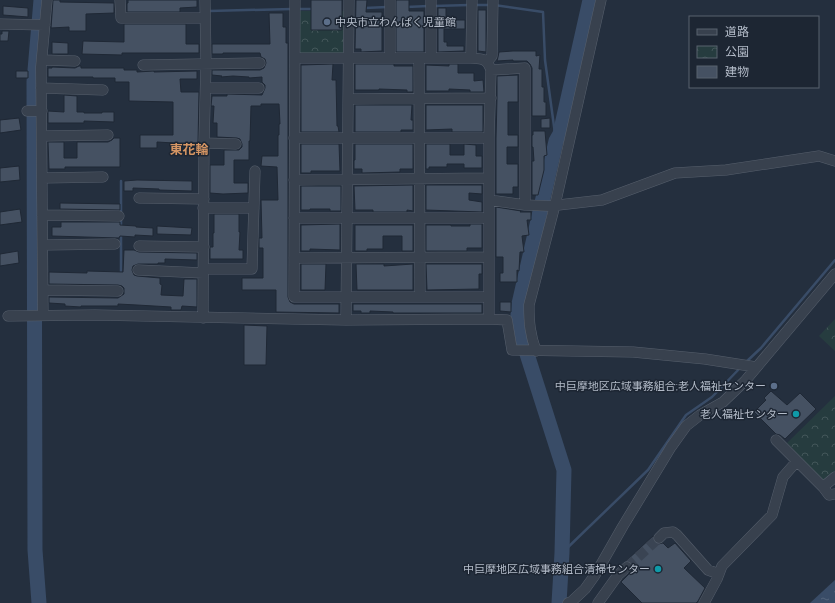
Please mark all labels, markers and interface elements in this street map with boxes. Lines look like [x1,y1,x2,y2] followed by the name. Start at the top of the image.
[335,16,456,29] place label: 中央市立わんぱく児童館
[689,16,819,88] legend
[322,17,332,27] marker: 中央市立わんぱく児童館
[725,25,749,39] text: 道路
[725,45,749,59] text: 公園
[725,65,749,79] text: 建物
[169,142,209,157] district label: 東花輪
[555,380,766,393] place label: 中巨摩地区広域事務組合;老人福祉センター
[769,381,779,391] marker: 中巨摩地区広域事務組合;老人福祉センター
[700,408,788,421] place label: 老人福祉センター
[791,409,801,419] marker: 老人福祉センター
[463,563,650,576] place label: 中巨摩地区広域事務組合清掃センター
[653,564,663,574] marker: 中巨摩地区広域事務組合清掃センター

